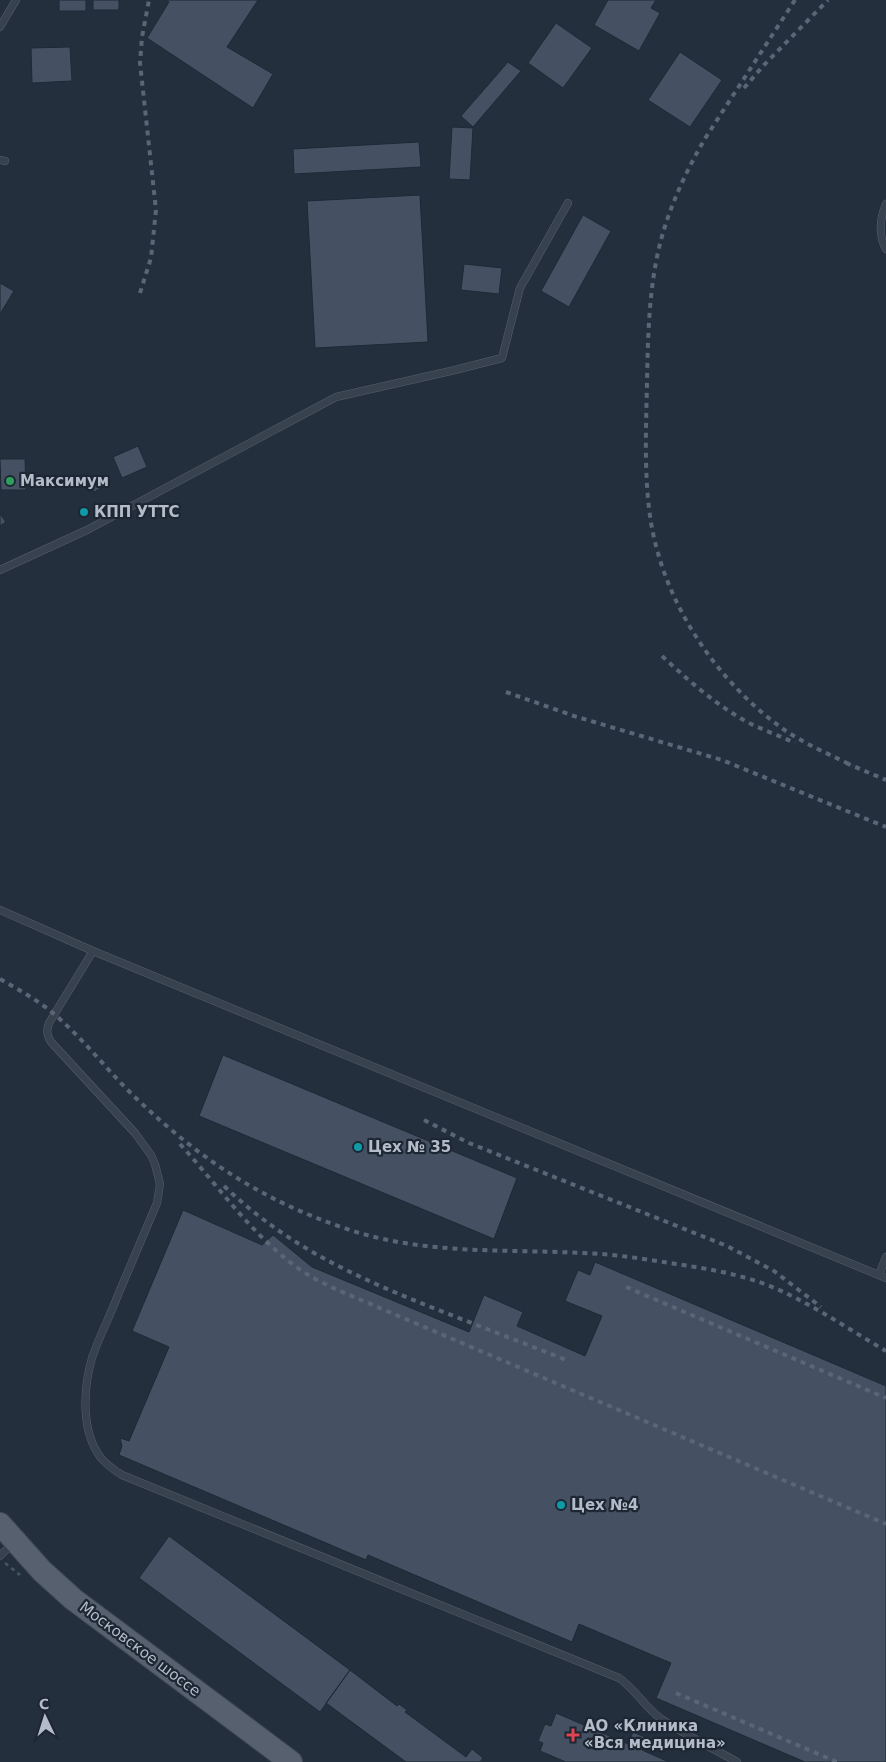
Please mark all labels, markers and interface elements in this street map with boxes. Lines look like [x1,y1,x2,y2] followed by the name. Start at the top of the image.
[20,472,109,490] place label: Максимум
[4,475,16,487] marker: Максимум
[94,503,180,521] place label: КПП УТТС
[78,506,90,518] marker: КПП УТТС
[368,1138,451,1156] place label: Цех № 35
[352,1141,364,1153] marker: Цех № 35
[571,1496,638,1514] place label: Цех №4
[555,1499,567,1511] marker: Цех №4
[76,1598,204,1700] street label: Московское шоссе
[20,1692,70,1742] north arrow
[38,1696,50,1712] text: С
[584,1717,726,1752] place label: АО «Клиника «Вся медицина»
[566,1728,580,1742] marker: АО «Клиника «Вся медицина»

